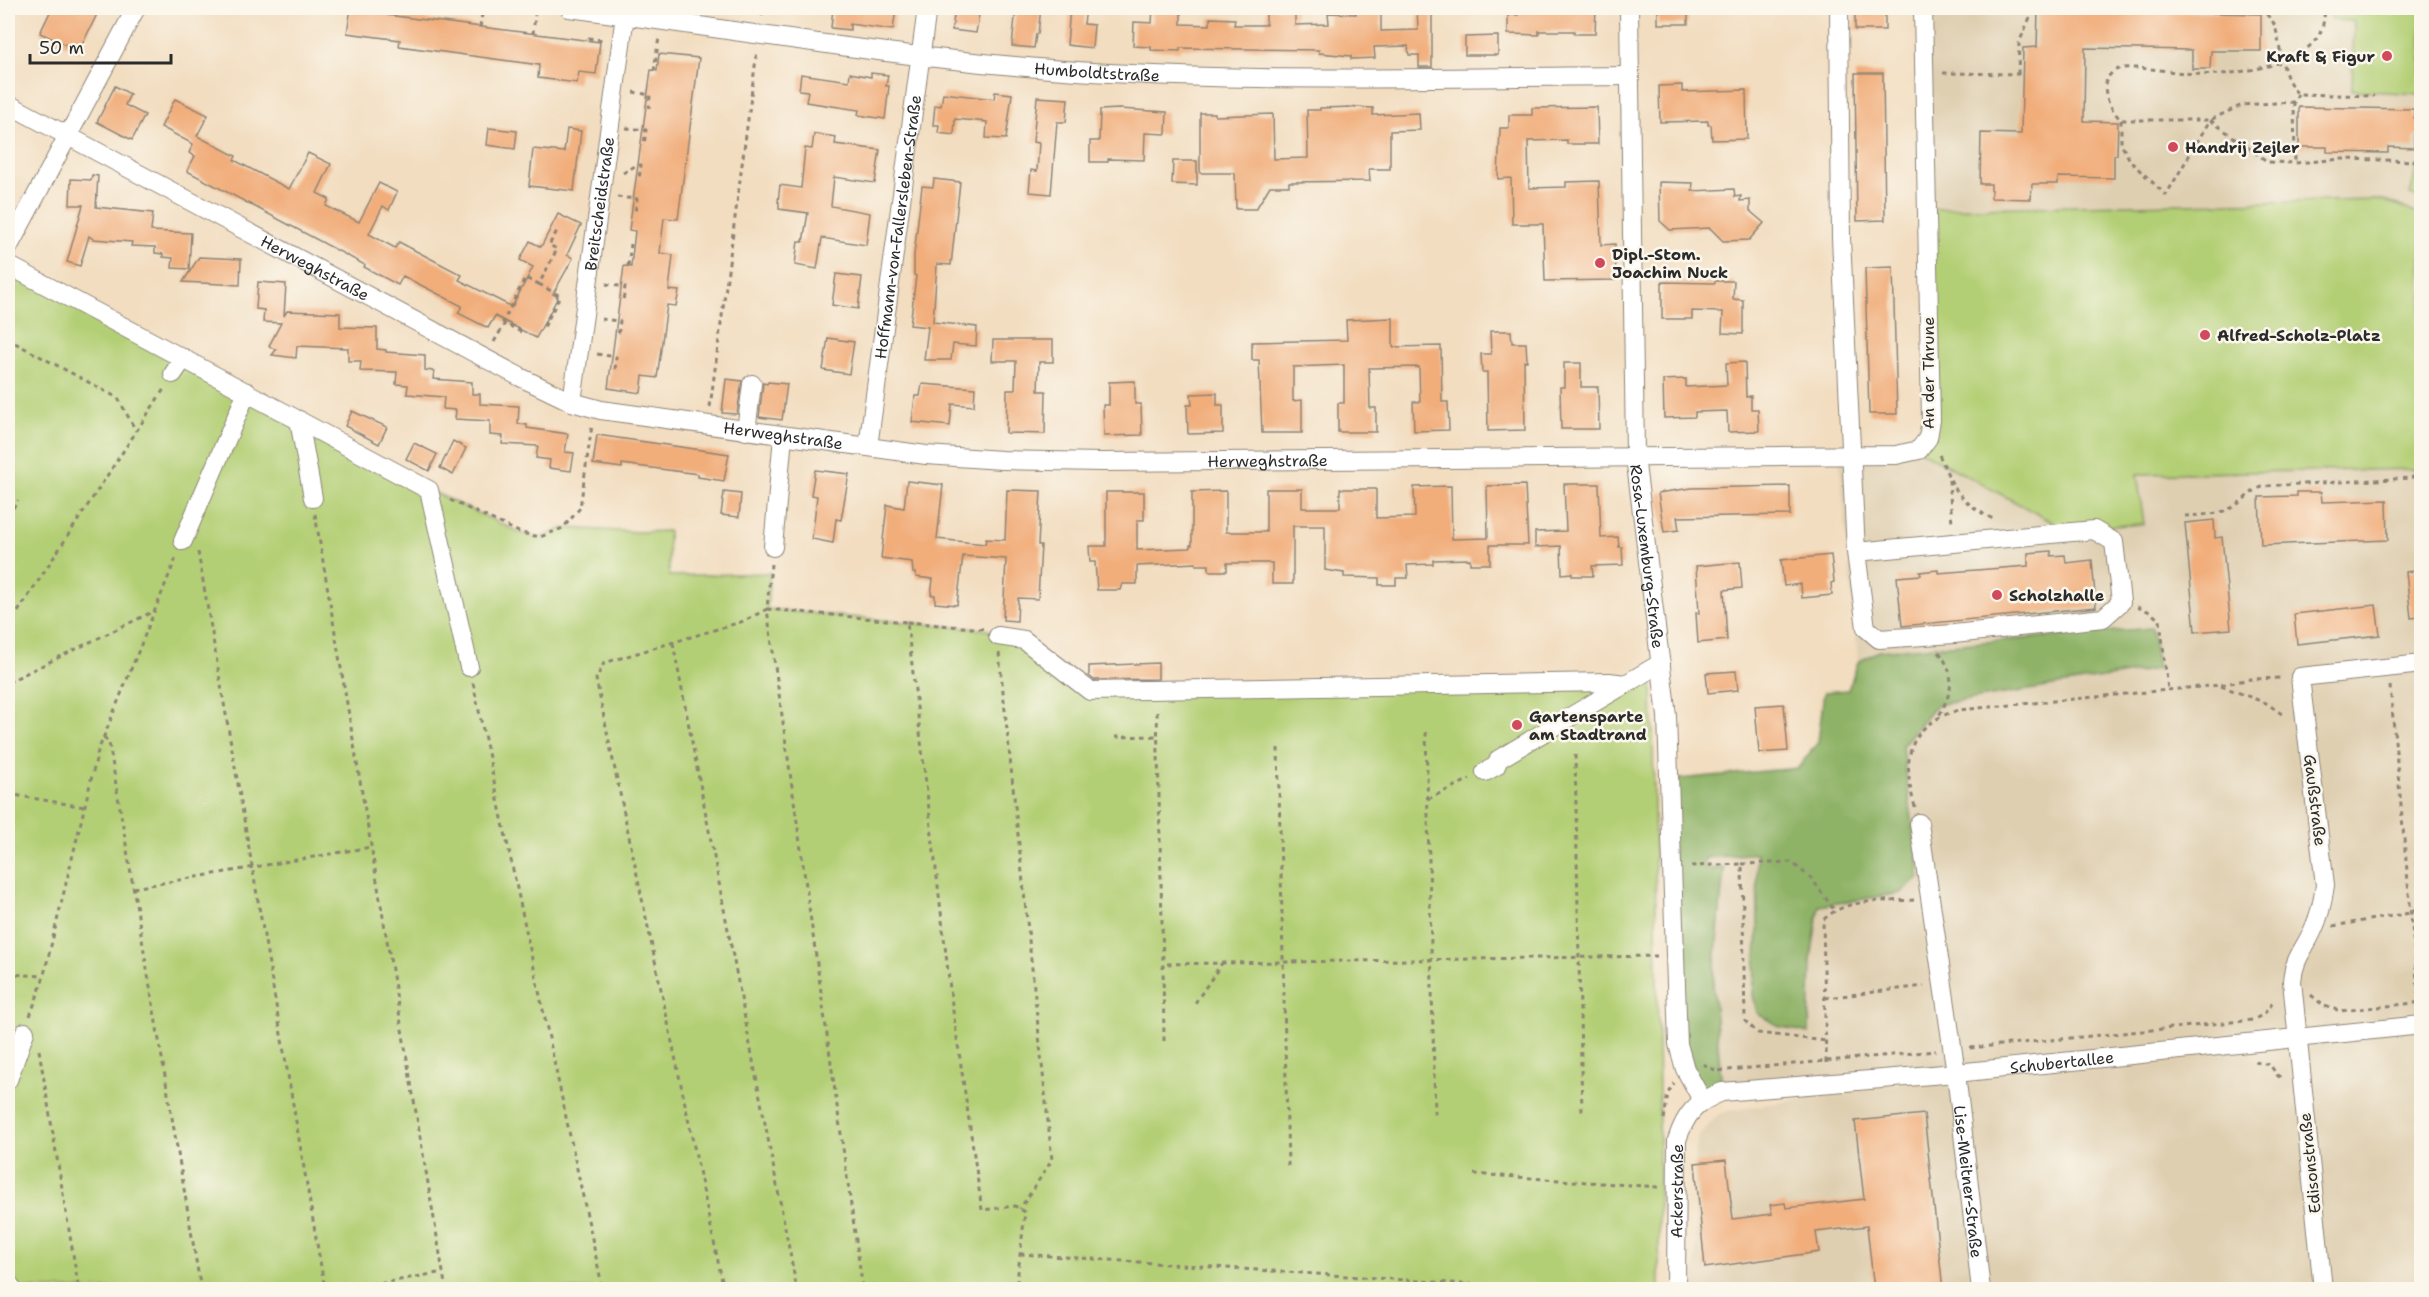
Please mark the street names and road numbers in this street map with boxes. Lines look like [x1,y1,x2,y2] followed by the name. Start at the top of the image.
[1033,57,1160,86] street label: Humboldtstraße
[869,94,926,360] street label: Hoffmann-von-Fallersleben-Straße
[580,135,619,272] street label: Breitscheidstraße
[257,230,373,305] street label: Herweghstraße
[1918,317,1939,429] street label: An der Thrune
[722,417,844,454] street label: Herweghstraße
[1207,450,1328,472] street label: Herweghstraße
[1626,463,1669,649] street label: Rosa-Luxemburg-Straße
[2299,753,2331,847] street label: Gaußstraße
[2009,1046,2115,1078] street label: Schubertallee
[1949,1104,1988,1259] street label: Lise-Meitner-Straße
[2294,1112,2326,1214] street label: Edisonstraße
[1666,1144,1687,1238] street label: Ackerstraße

